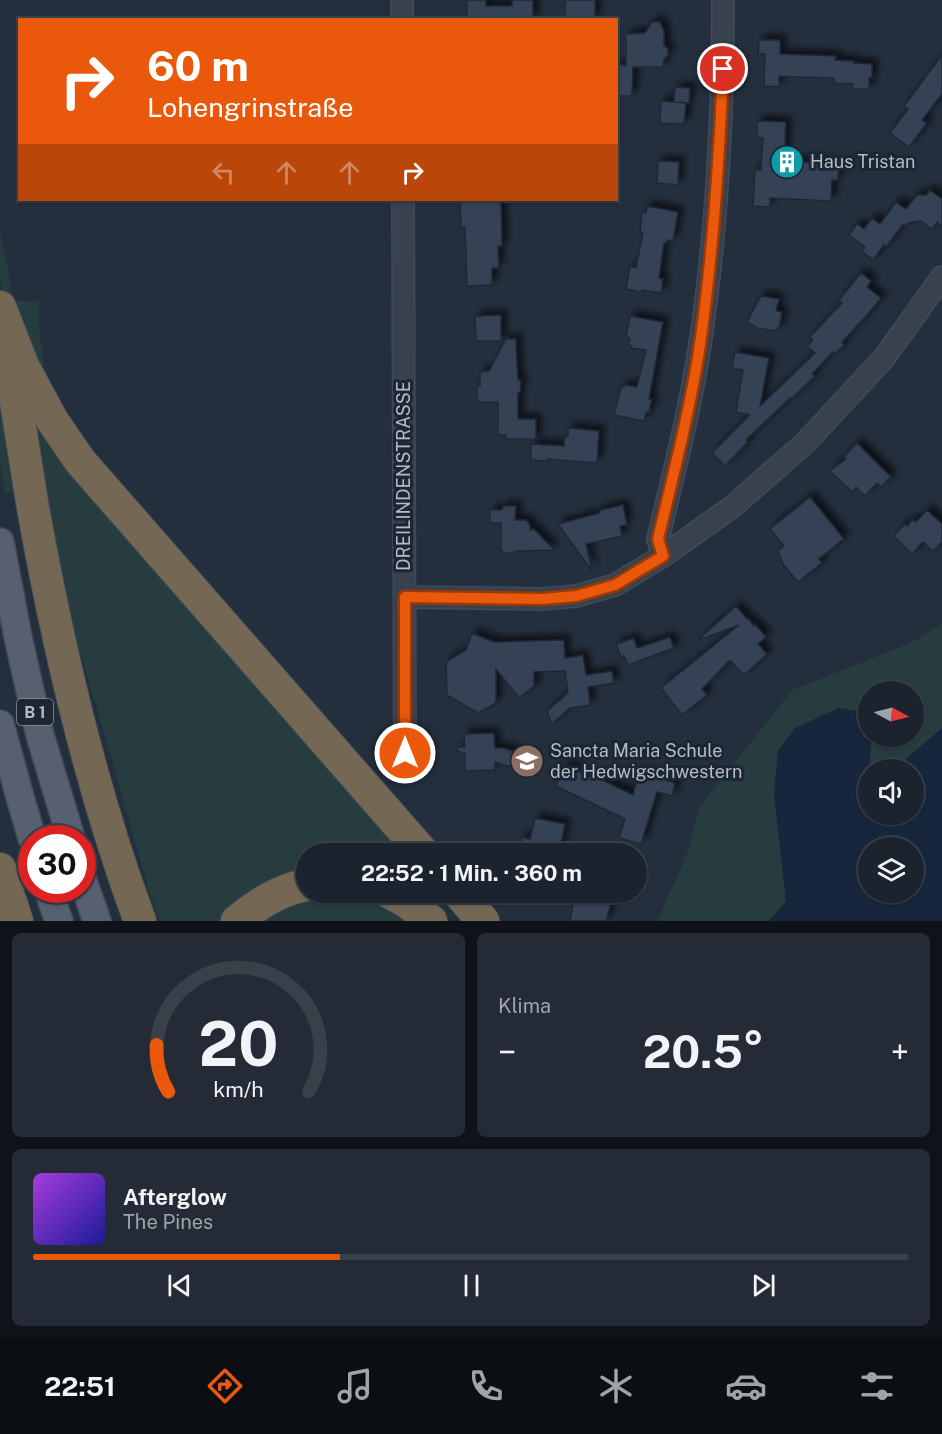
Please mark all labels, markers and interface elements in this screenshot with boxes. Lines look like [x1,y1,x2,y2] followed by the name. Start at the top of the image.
[147,41,249,90] text: 60 m
[48,42,126,120] icon: right
[697,43,748,94] pin
[706,52,739,85] icon: arrive
[147,91,354,123] text: Lohengrinstraße
[769,144,805,180] building icon: Haus Tristan
[810,151,915,172] place label: Haus Tristan
[207,156,240,189] icon: left
[270,156,303,189] icon: ahead
[333,156,366,189] icon: ahead
[396,156,429,189] icon: right
[393,381,414,571] street label: DREILINDENSTRASSE
[858,681,924,747] north arrow
[858,681,924,903] map controls
[17,699,53,725] road number: B 1
[373,721,437,785] position arrow
[550,740,742,782] place label: Sancta Maria Schule der Hedwigschwestern
[509,743,545,779] school or university icon: Sancta Maria Schule der Hedwigschwestern
[858,759,924,825] button: sound
[18,825,96,903] speed limit sign: 30
[858,837,924,903] button: layers
[361,860,582,886] text: 22:52 · 1 Min. · 360 m
[498,994,551,1018] text: Klima
[199,1007,278,1080] text: 20
[643,1025,764,1078] text: 20.5°
[498,1033,516,1071] text: −
[891,1033,909,1071] text: +
[213,1077,264,1102] text: km/h
[123,1184,227,1210] text: Afterglow
[123,1210,213,1234] text: The Pines
[163,1269,196,1302] icon: previous
[455,1269,488,1302] icon: pause
[747,1269,780,1302] icon: next
[204,1365,246,1407] icon: directions
[334,1365,376,1407] icon: music
[465,1365,507,1407] icon: phone
[595,1365,637,1407] icon: climate
[725,1365,767,1407] icon: car
[856,1365,898,1407] icon: filters
[44,1370,116,1402] text: 22:51

